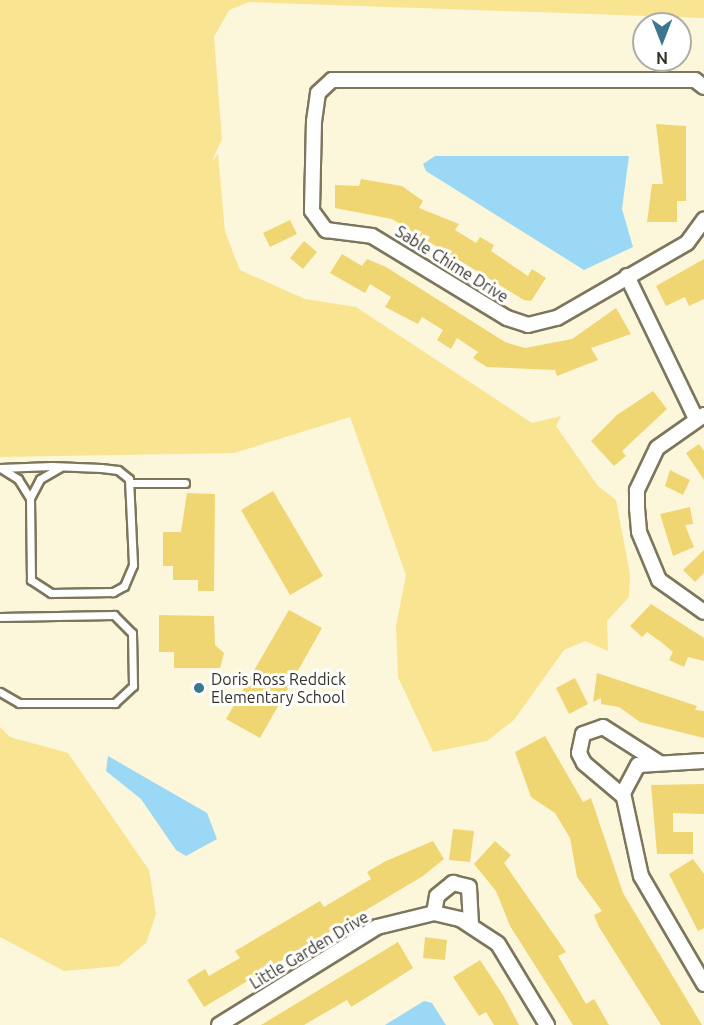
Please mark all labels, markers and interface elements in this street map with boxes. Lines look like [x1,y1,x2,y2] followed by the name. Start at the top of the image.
[632,12,692,72] north arrow
[656,49,668,67] text: N
[392,222,512,306] street label: Sable Chime Drive
[211,669,346,707] place label: Doris Ross Reddick Elementary School
[192,681,206,695] marker: Doris Ross Reddick Elementary School
[246,907,372,993] street label: Little Garden Drive

